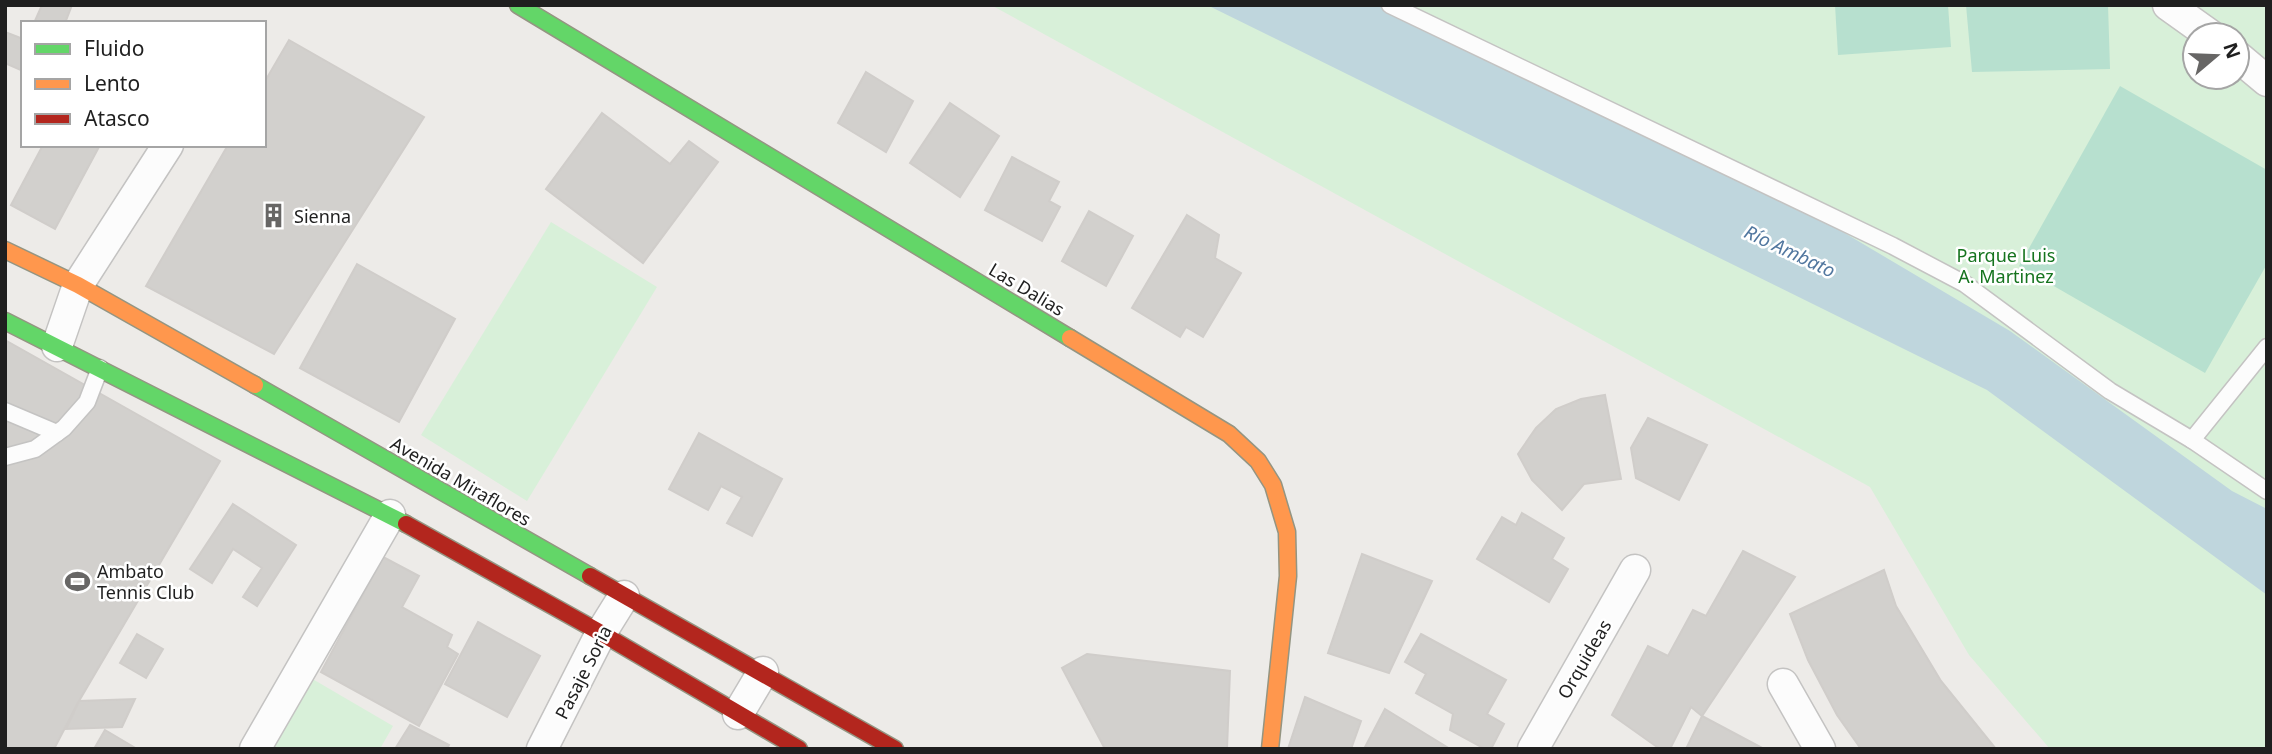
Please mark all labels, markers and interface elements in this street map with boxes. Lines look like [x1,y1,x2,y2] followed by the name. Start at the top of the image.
[21,21,266,147] legend
[2181,21,2251,91] north arrow
[84,34,144,62] text: Fluido
[2217,39,2247,62] text: N
[84,69,140,97] text: Lento
[84,104,150,132] text: Atasco
[260,202,288,230] building icon: Sienna
[294,204,351,228] place label: Sienna
[1740,219,1840,283] water label: Río Ambato
[1957,243,2055,288] park label: Parque Luis A. Martinez
[985,257,1069,321] street label: Las Dalias
[387,431,535,531] street label: Avenida Miraflores
[97,559,194,604] place label: Ambato Tennis Club
[63,567,91,595] sports icon: Ambato Tennis Club
[1552,615,1616,703] street label: Orquideas
[549,621,617,723] street label: Pasaje Soria

